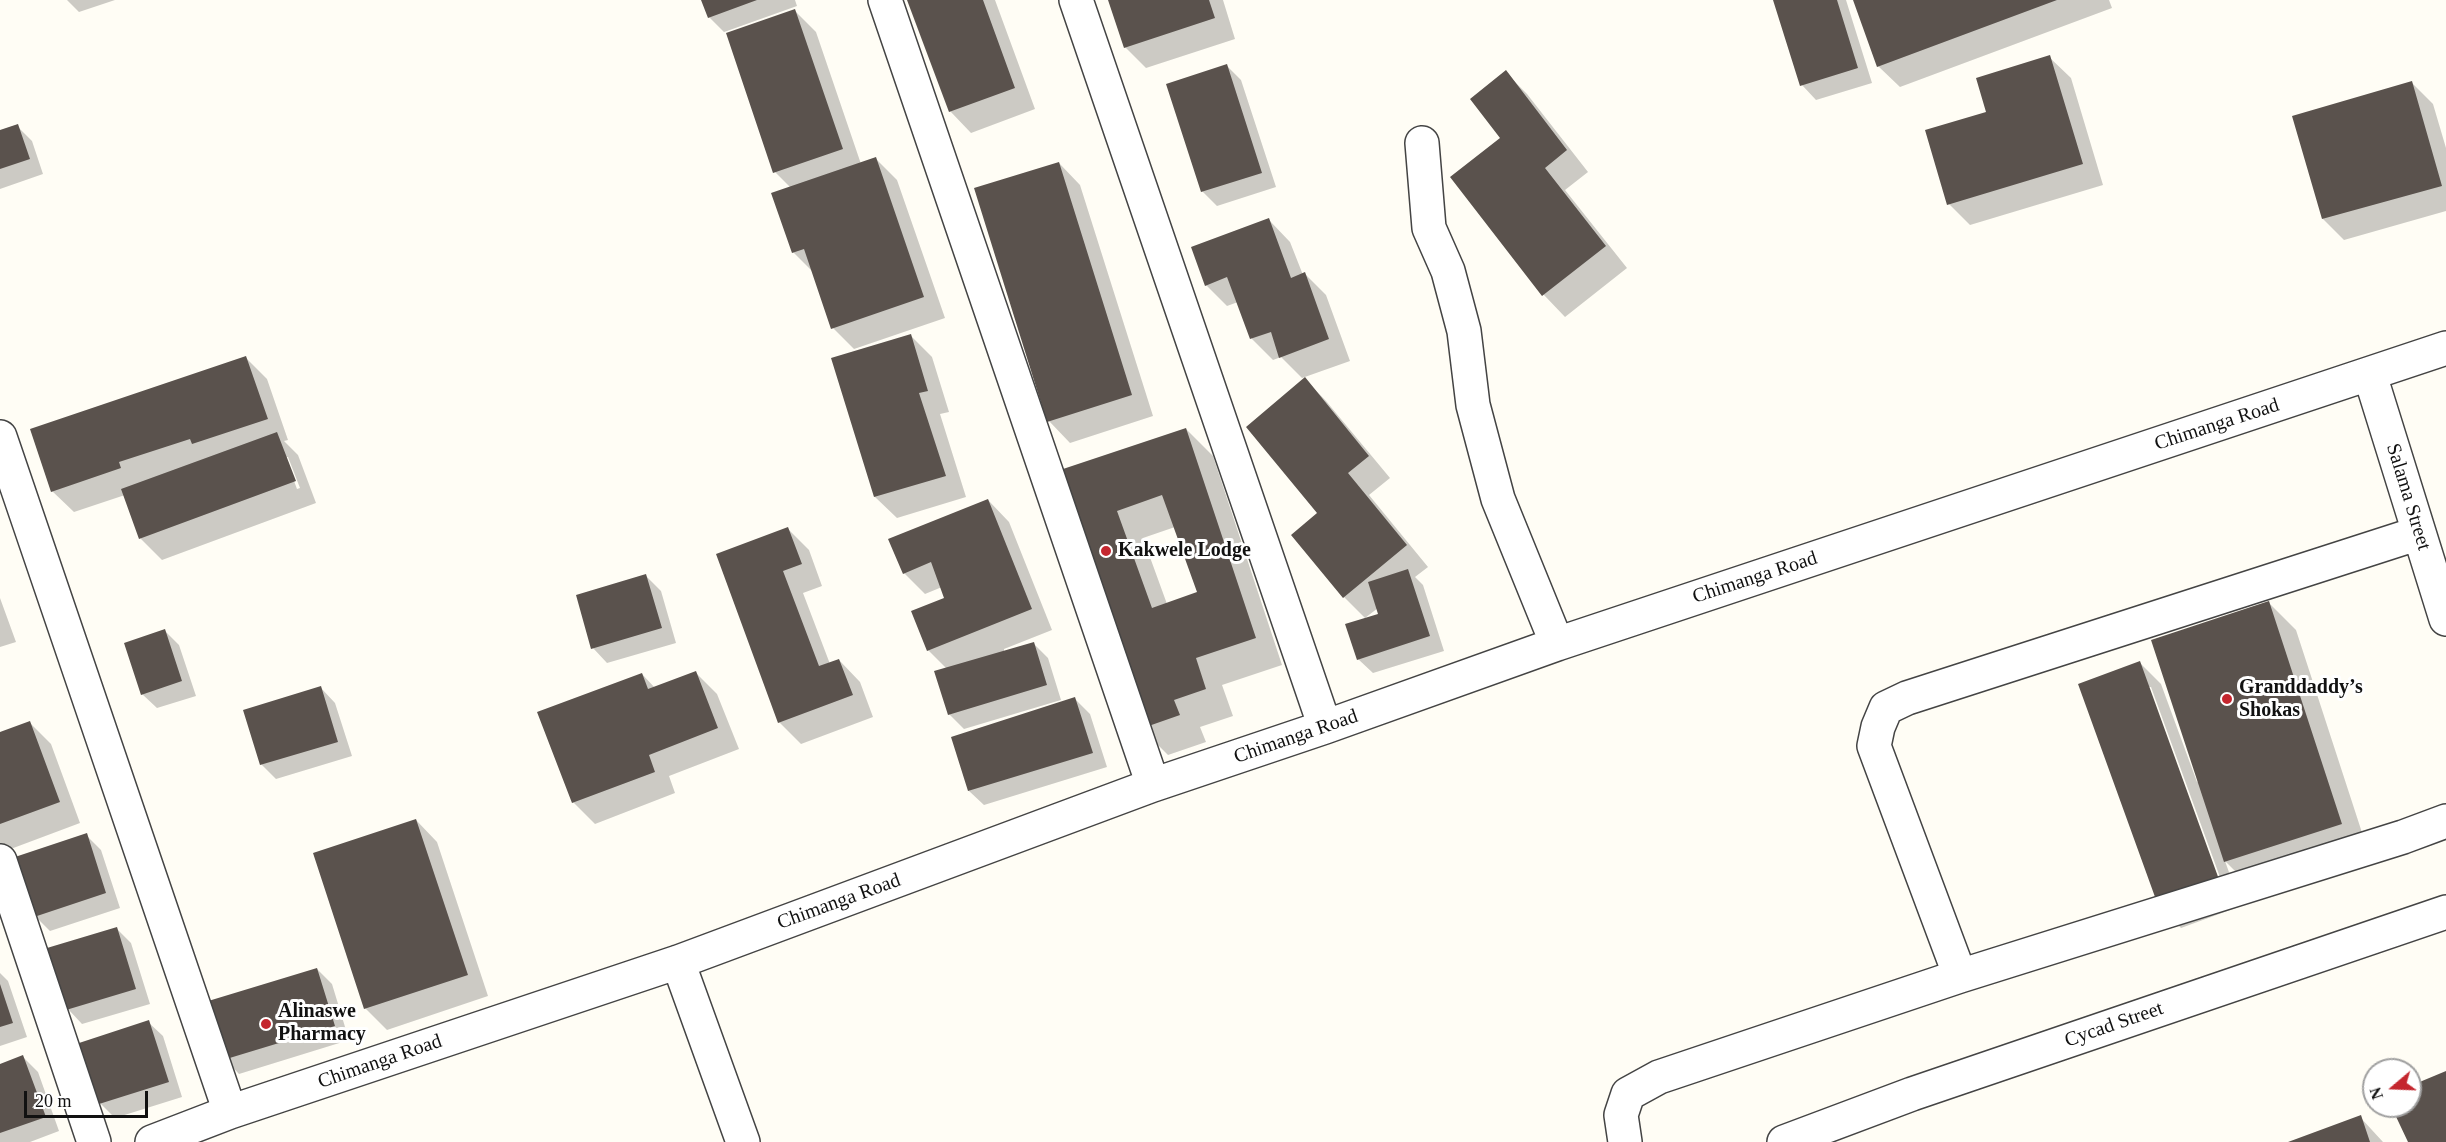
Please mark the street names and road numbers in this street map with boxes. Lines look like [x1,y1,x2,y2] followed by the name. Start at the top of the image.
[2152,394,2282,456] street label: Chimanga Road
[2380,441,2436,553] street label: Salama Street
[1690,547,1820,609] street label: Chimanga Road
[1231,705,1361,769] street label: Chimanga Road
[774,869,904,935] street label: Chimanga Road
[2062,997,2166,1053] street label: Cycad Street
[315,1030,445,1094] street label: Chimanga Road

